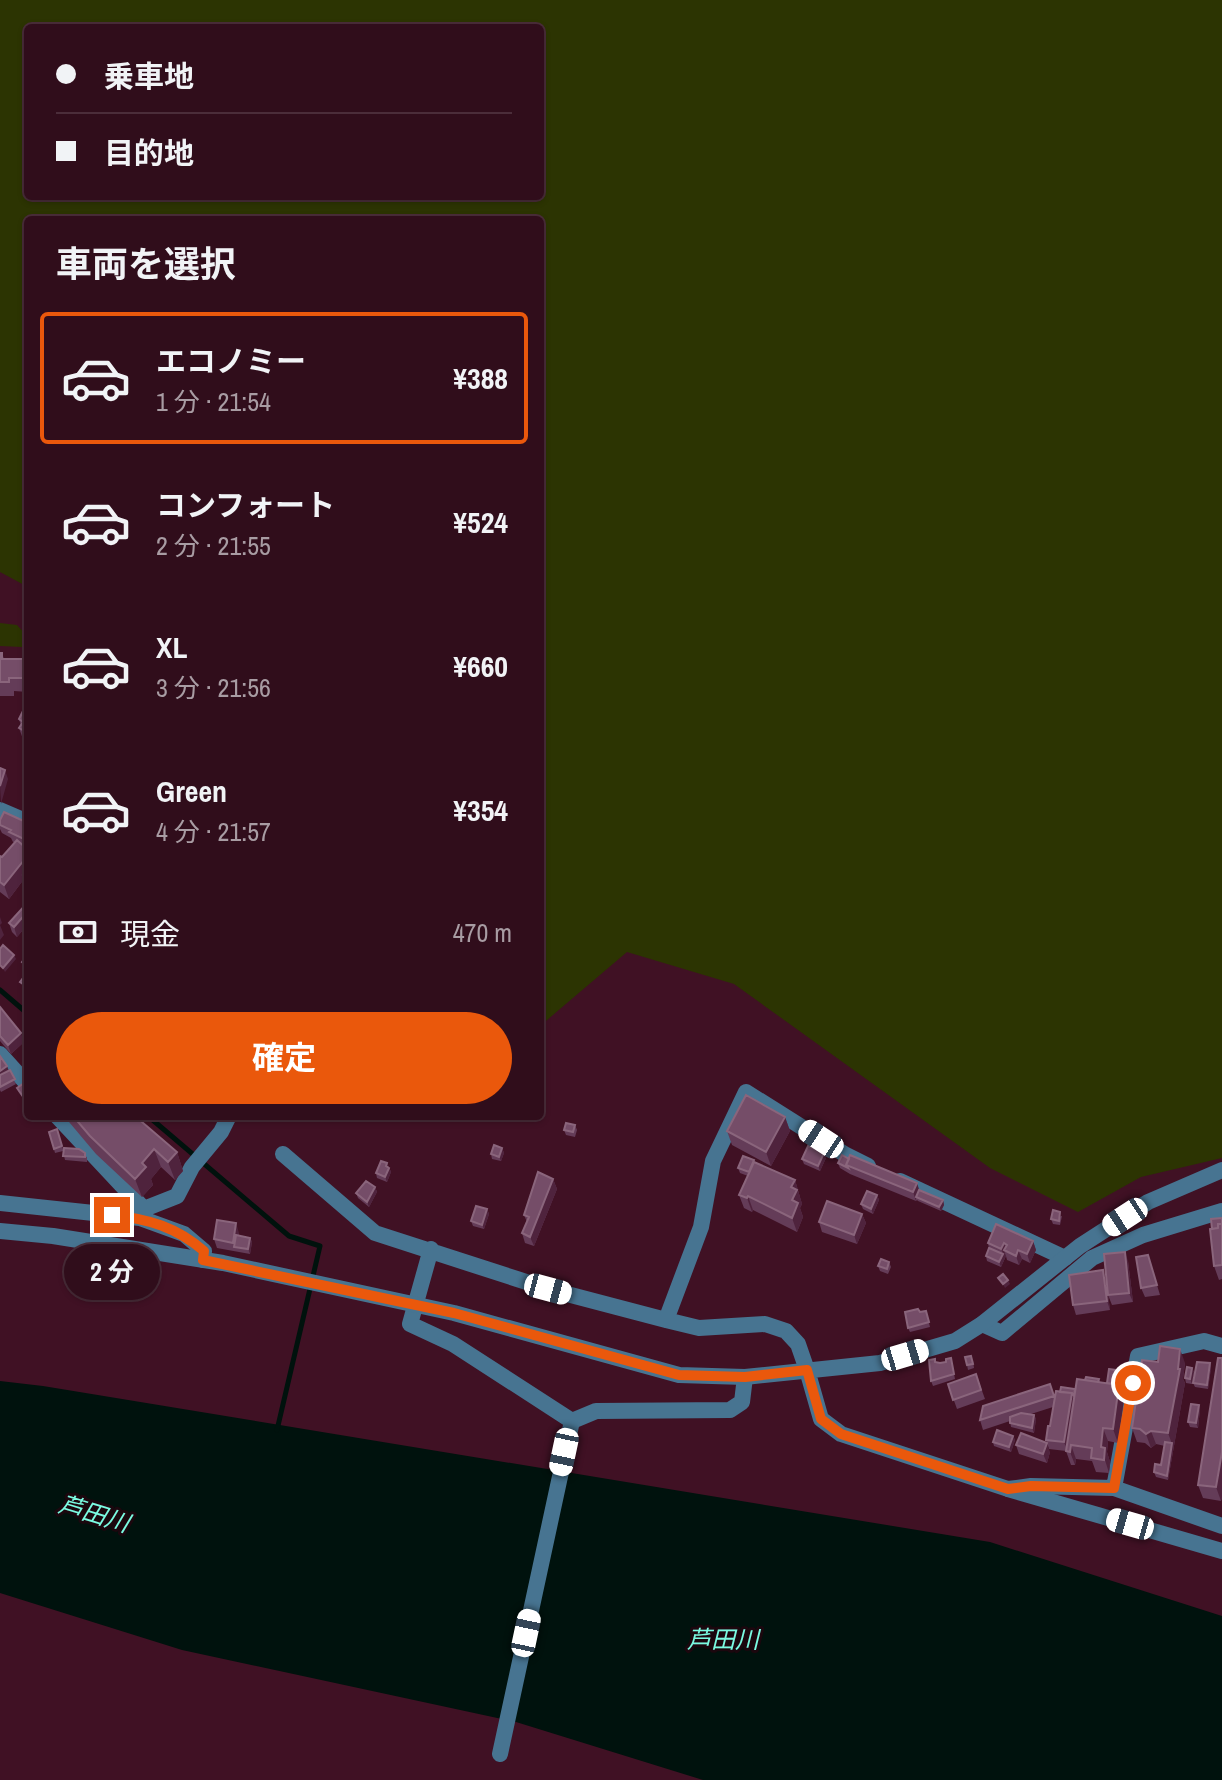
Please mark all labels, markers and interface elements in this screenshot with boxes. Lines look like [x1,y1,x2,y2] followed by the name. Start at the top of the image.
[104,56,194,96] text: 乗車地
[104,133,194,173] text: 目的地
[56,240,236,288] text: 車両を選択
[156,341,306,381] text: エコノミー
[60,342,132,414] icon: car
[453,358,508,398] text: ¥388
[156,384,271,419] text: 1 分 · 21:54
[156,485,335,525] text: コンフォート
[60,486,132,558] icon: car
[453,502,508,542] text: ¥524
[156,528,271,563] text: 2 分 · 21:55
[156,627,187,667] text: XL
[60,630,132,702] icon: car
[453,646,508,686] text: ¥660
[156,670,271,705] text: 3 分 · 21:56
[156,771,227,811] text: Green
[60,774,132,846] icon: car
[453,790,508,830] text: ¥354
[156,814,271,849] text: 4 分 · 21:57
[56,910,100,954] icon: cash
[120,914,180,954] text: 現金
[453,915,512,950] text: 470 m
[56,1012,512,1104] button: 確定
[794,1116,848,1162] car
[1098,1194,1152,1240] car
[94,1197,130,1233] route end
[64,1243,160,1299] callout: 2 分
[90,1254,134,1289] text: 2 分
[522,1271,574,1307] car
[879,1337,931,1373] car
[1115,1365,1151,1401] route start
[547,1426,581,1478] car
[55,1487,136,1540] water label: 芦田川
[1104,1506,1156,1542] car
[509,1607,543,1659] car
[687,1623,762,1655] water label: 芦田川

